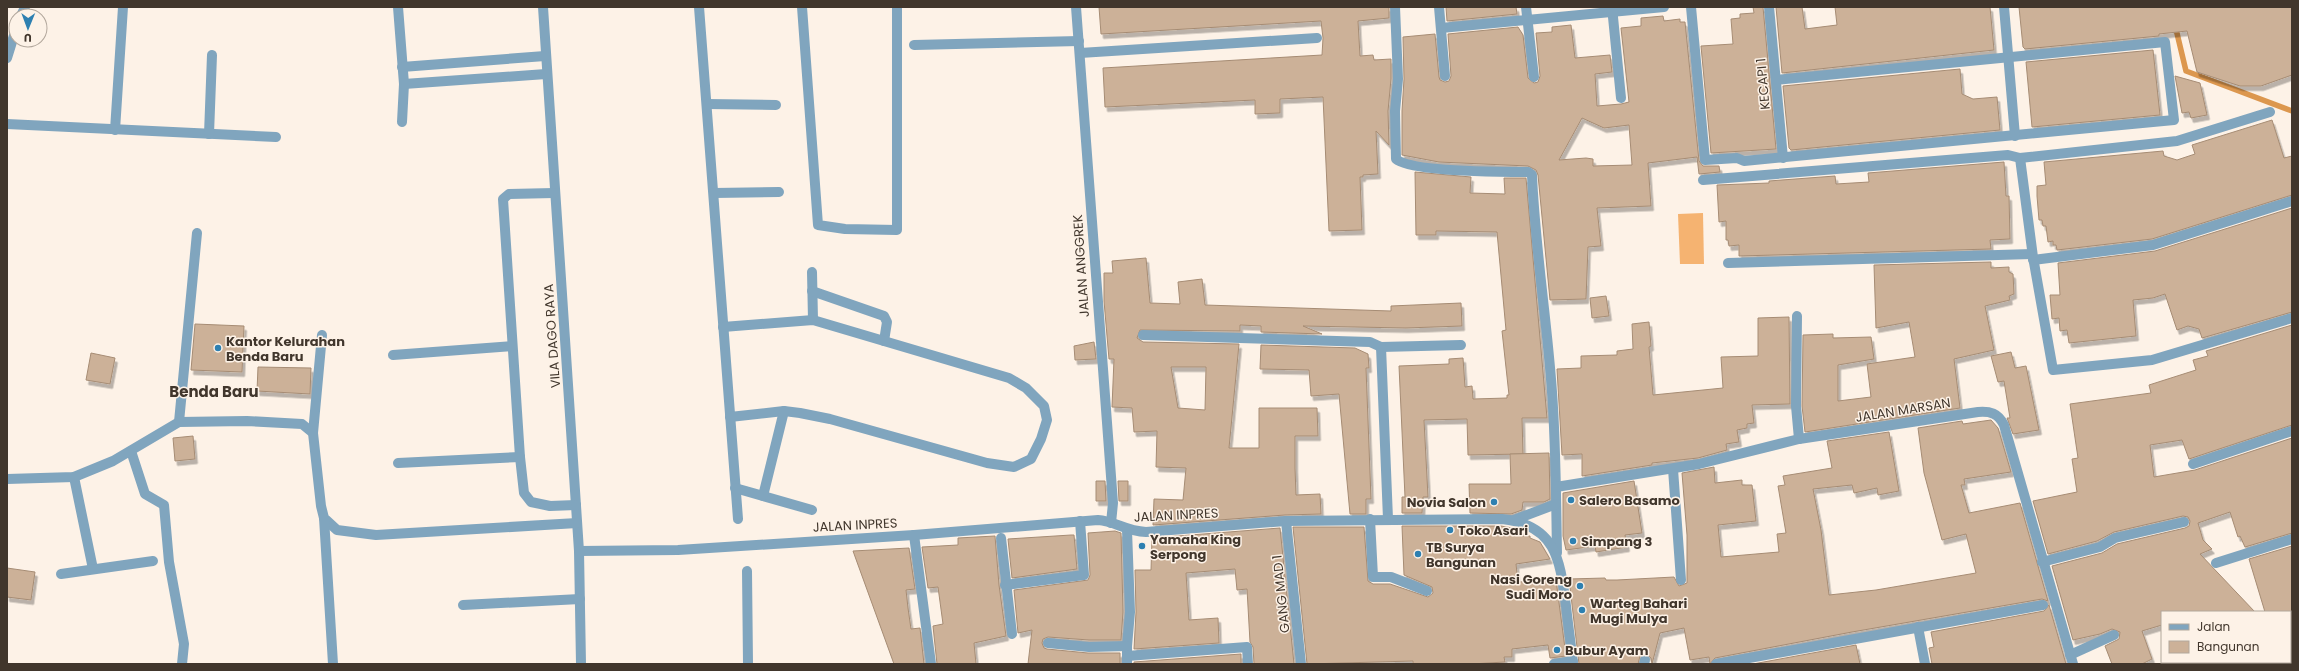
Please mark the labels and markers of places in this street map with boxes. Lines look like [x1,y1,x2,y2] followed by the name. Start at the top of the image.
[226,332,345,366] place label: Kantor Kelurahan Benda Baru
[213,343,223,353] marker: Kantor Kelurahan Benda Baru
[1579,491,1680,510] place label: Salero Basamo
[1407,493,1486,512] place label: Novia Salon
[1566,495,1576,505] marker: Salero Basamo
[1489,497,1499,507] marker: Novia Salon
[1458,521,1528,540] place label: Toko Asari
[1445,525,1455,535] marker: Toko Asari
[1150,530,1241,564] place label: Yamaha King Serpong
[1581,532,1653,551] place label: Simpang 3
[1568,536,1578,546] marker: Simpang 3
[1426,538,1496,572] place label: TB Surya Bangunan
[1137,541,1147,551] marker: Yamaha King Serpong
[1413,549,1423,559] marker: TB Surya Bangunan
[1490,570,1572,604] place label: Nasi Goreng Sudi Moro
[1575,581,1585,591] marker: Nasi Goreng Sudi Moro
[1590,594,1687,628] place label: Warteg Bahari Mugi Mulya
[1577,605,1587,615] marker: Warteg Bahari Mugi Mulya
[1565,641,1649,660] place label: Bubur Ayam
[1552,645,1562,655] marker: Bubur Ayam

